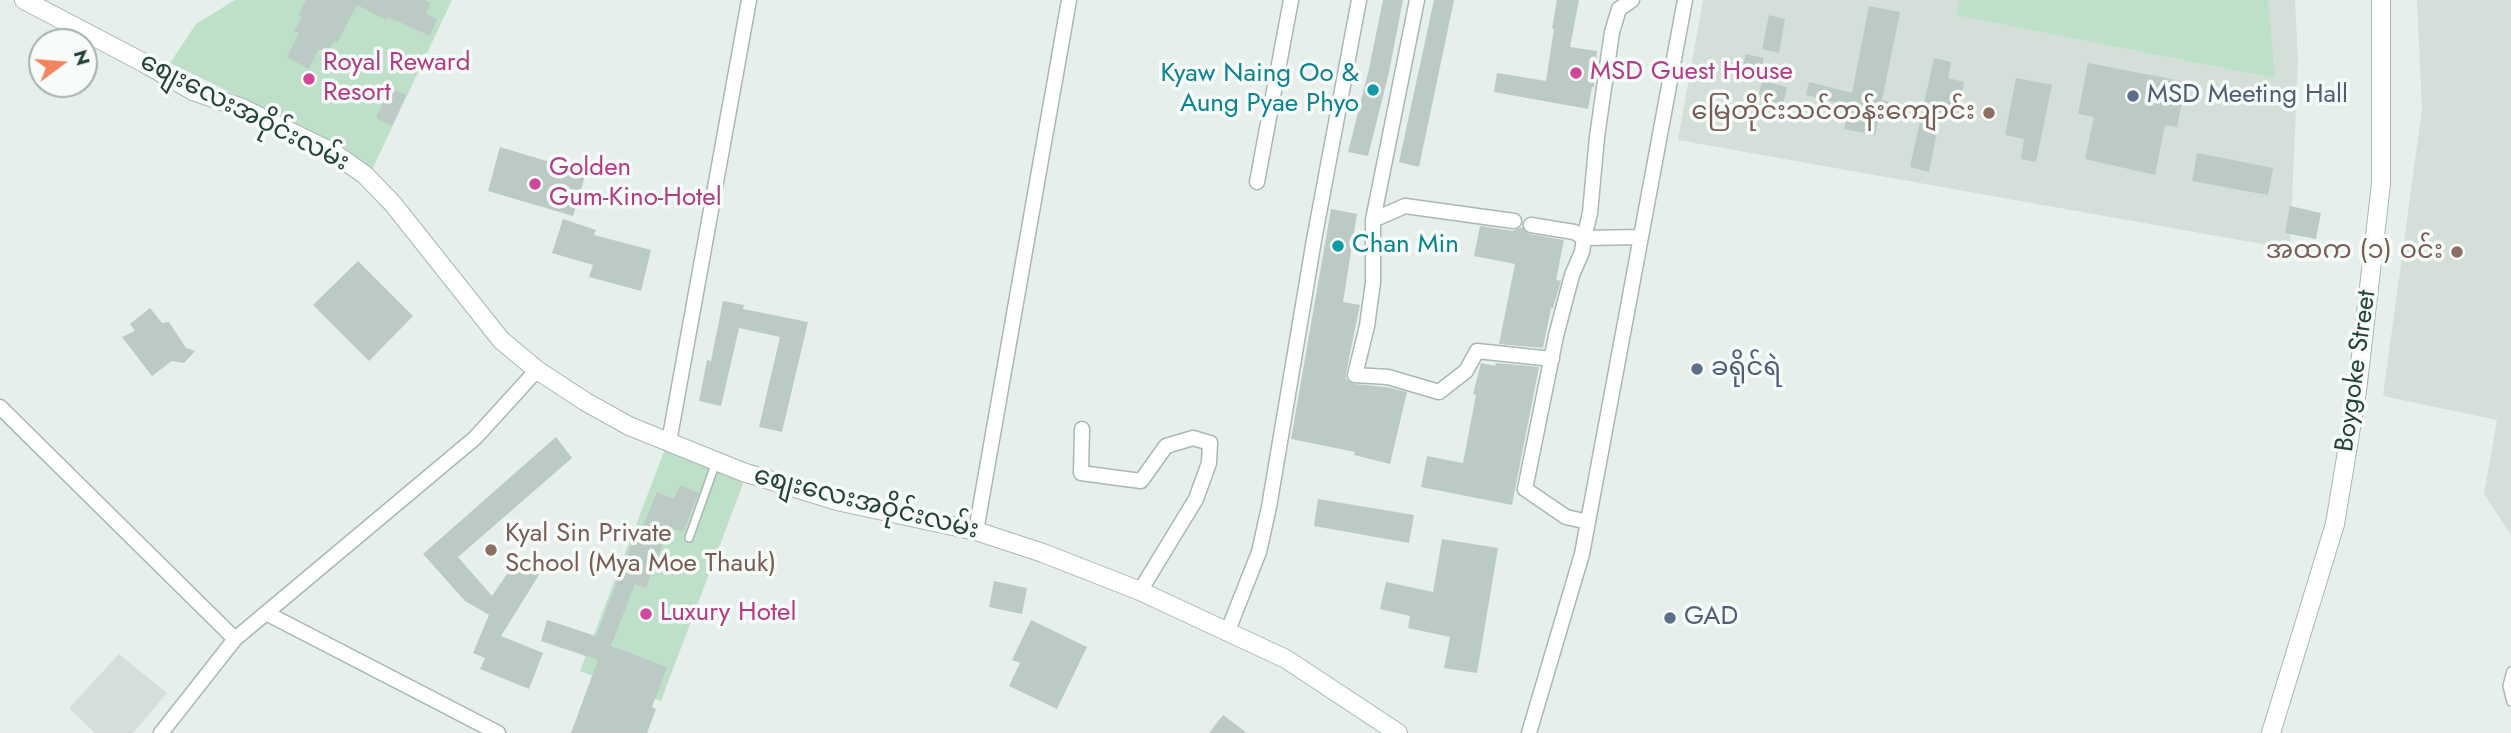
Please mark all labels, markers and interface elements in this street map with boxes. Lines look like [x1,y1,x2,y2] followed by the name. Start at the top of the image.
[28,28,98,98] north arrow
[67,47,97,69] text: N
[134,47,354,179] street label: စျေးလေးအဝိုင်းလမ်း
[323,48,471,110] place label: Royal Reward Resort
[1590,57,1793,89] place label: MSD Guest House
[1161,59,1359,120] place label: Kyaw Naing Oo & Aung Pyae Phyo
[1568,65,1584,81] marker: MSD Guest House
[301,71,317,87] marker: Royal Reward Resort
[2147,80,2348,112] place label: MSD Meeting Hall
[1365,82,1381,98] marker: Kyaw Naing Oo & Aung Pyae Phyo
[2125,88,2141,104] marker: MSD Meeting Hall
[1691,97,1975,129] place label: မြေတိုင်းသင်တန်းကျောင်း
[1981,105,1997,121] marker: မြေတိုင်းသင်တန်းကျောင်း
[549,153,722,214] place label: Golden Gum-Kino-Hotel
[527,176,543,192] marker: Golden Gum-Kino-Hotel
[1352,230,1459,262] place label: Chan Min
[2265,236,2443,268] place label: အထက (၁) ဝင်း
[1330,238,1346,254] marker: Chan Min
[2449,244,2465,260] marker: အထက (၁) ဝင်း
[2330,288,2384,454] street label: Boygoke Street
[1711,353,1781,385] place label: ခရိုင်ရဲ
[1689,361,1705,377] marker: ခရိုင်ရဲ
[750,461,982,547] street label: စျေးလေးအဝိုင်းလမ်း
[505,519,776,580] place label: Kyal Sin Private School (Mya Moe Thauk)
[483,542,499,558] marker: Kyal Sin Private School (Mya Moe Thauk)
[660,598,796,630] place label: Luxury Hotel
[1684,602,1738,634] place label: GAD
[638,606,654,622] marker: Luxury Hotel
[1662,610,1678,626] marker: GAD

